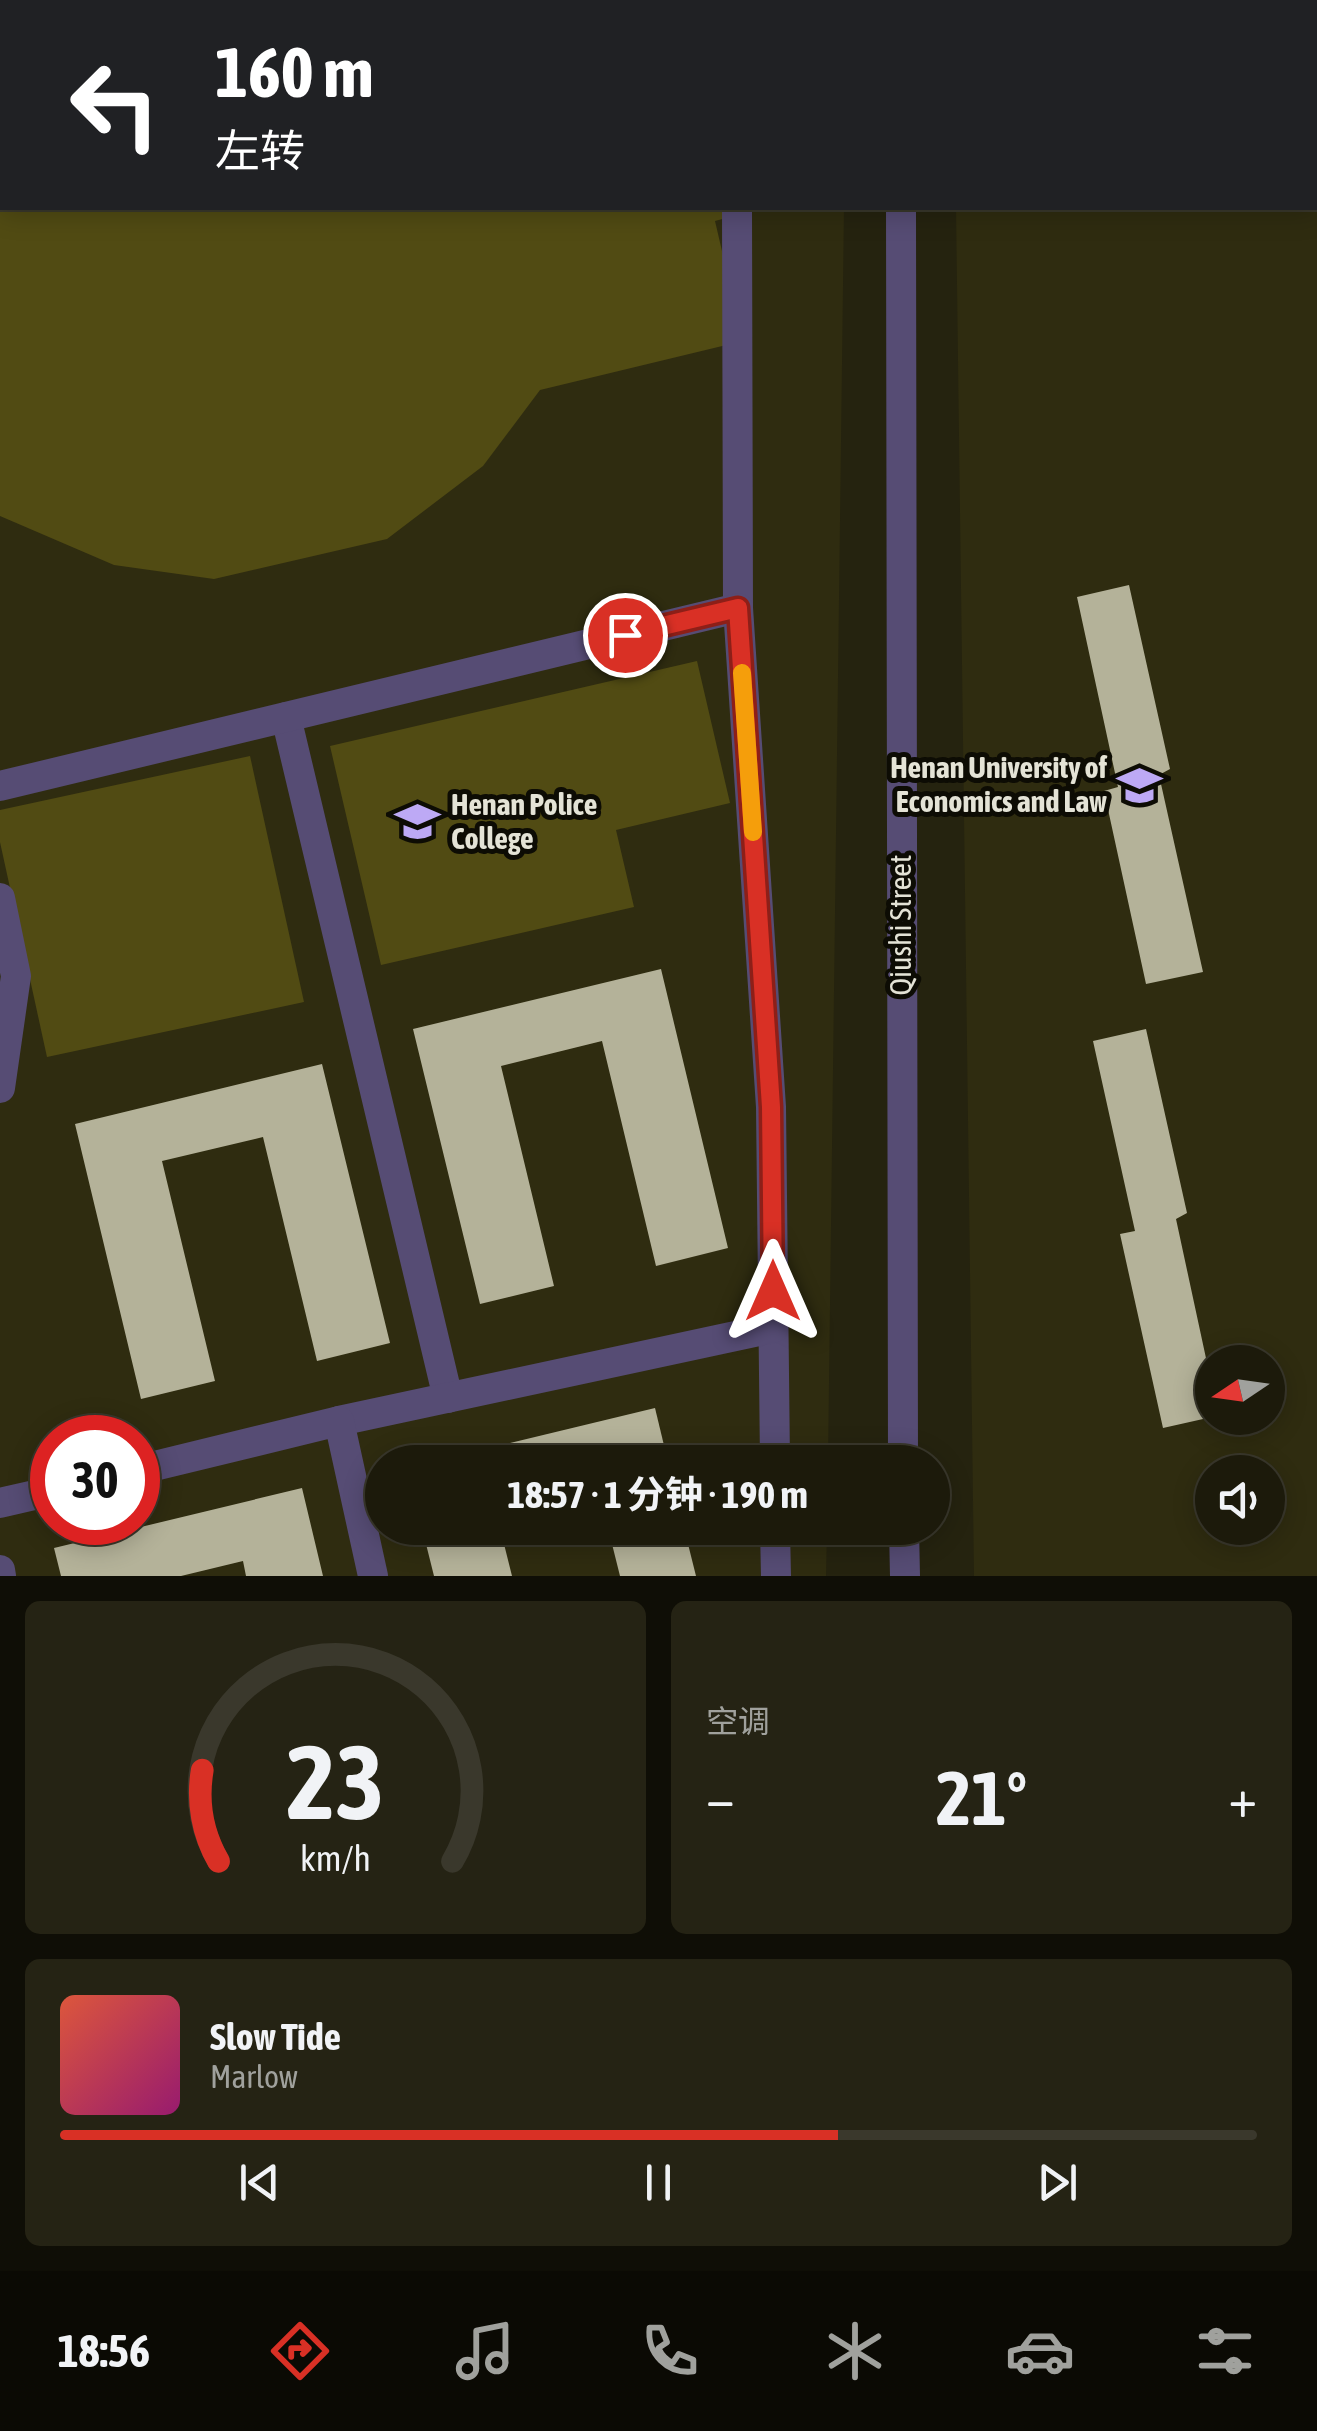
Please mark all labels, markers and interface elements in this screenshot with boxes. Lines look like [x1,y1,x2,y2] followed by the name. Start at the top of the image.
[215,32,374,112] text: 160 m
[50,40,180,170] icon: left
[215,125,305,177] text: 左转
[583,593,668,678] pin
[598,608,653,663] icon: arrive
[890,750,1108,818] place label: Henan University of Economics and Law
[1116,761,1164,809] school or university icon: Henan University of Economics and Law
[451,787,597,855] place label: Henan Police College
[394,798,442,846] school or university icon: Henan Police College
[883,855,917,995] street label: Qiushi Street
[721,1239,825,1343] position arrow
[1195,1345,1285,1435] north arrow
[1195,1345,1285,1545] map controls
[30,1415,160,1545] speed limit sign: 30
[1195,1455,1285,1545] button: sound
[507,1473,808,1516] text: 18:57 · 1 分钟 · 190 m
[706,1703,770,1740] text: 空调
[287,1722,384,1841] text: 23
[936,1755,1027,1841] text: 21°
[706,1766,735,1829] text: −
[1228,1766,1257,1829] text: +
[300,1838,371,1879] text: km/h
[210,2015,341,2058] text: Slow Tide
[210,2058,298,2095] text: Marlow
[232,2155,287,2210] icon: previous
[631,2155,686,2210] icon: pause
[1030,2155,1085,2210] icon: next
[265,2316,335,2386] icon: directions
[450,2316,520,2386] icon: music
[635,2316,705,2386] icon: phone
[820,2316,890,2386] icon: climate
[1005,2316,1075,2386] icon: car
[1190,2316,1260,2386] icon: filters
[57,2325,150,2377] text: 18:56

